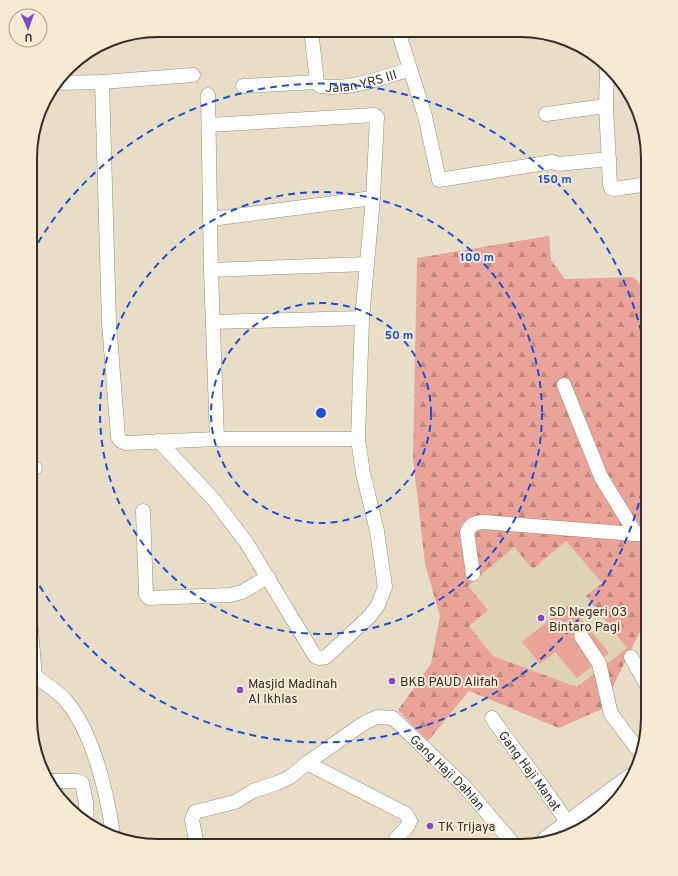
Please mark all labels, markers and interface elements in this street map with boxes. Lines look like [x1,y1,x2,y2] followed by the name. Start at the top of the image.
[8,8,48,48] north arrow
[24,30,32,44] text: U
[325,68,399,97] street label: Jalan YRS III
[538,172,572,188] text: 150 m
[460,250,494,266] text: 100 m
[385,328,413,344] text: 50 m
[314,406,328,420] centre of rings
[549,605,627,636] place label: SD Negeri 03 Bintaro Pagi
[536,613,546,623] marker: SD Negeri 03 Bintaro Pagi
[400,675,498,691] place label: BKB PAUD Alifah
[387,676,397,686] marker: BKB PAUD Alifah
[248,677,337,708] place label: Masjid Madinah Al Ikhlas
[235,685,245,695] marker: Masjid Madinah Al Ikhlas
[494,729,563,815] street label: Gang Haji Manat
[406,732,487,814] street label: Gang Haji Dahlan
[438,820,495,836] place label: TK Trijaya
[425,821,435,831] marker: TK Trijaya

